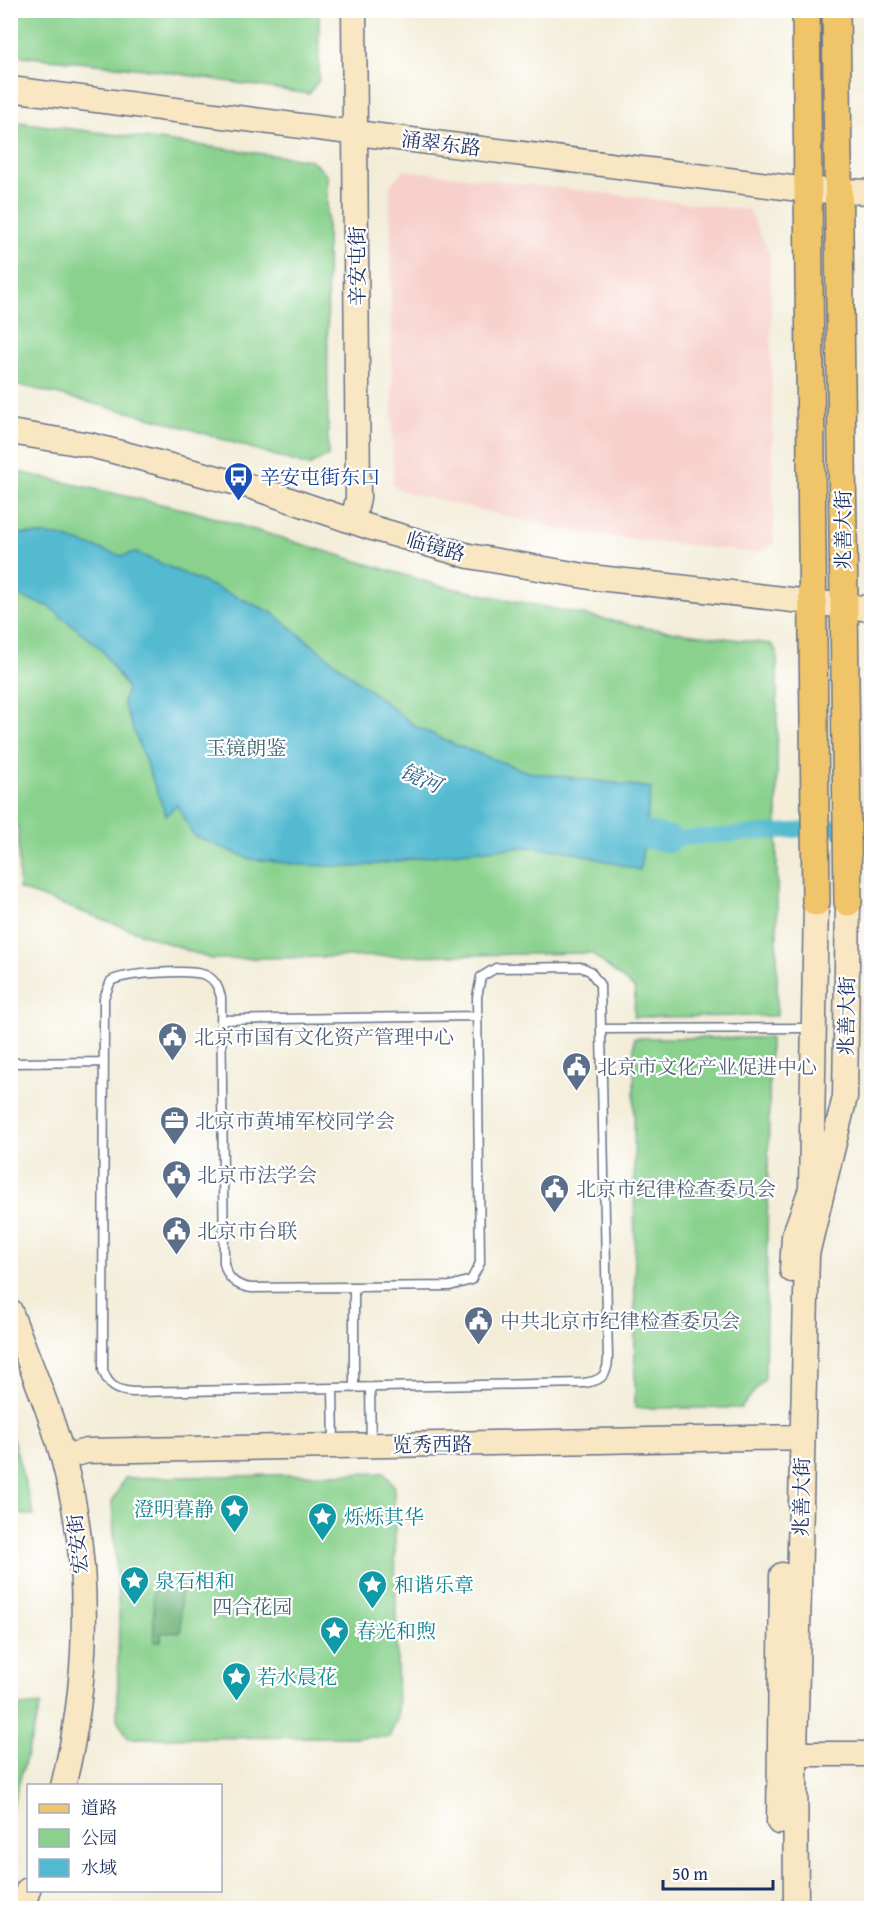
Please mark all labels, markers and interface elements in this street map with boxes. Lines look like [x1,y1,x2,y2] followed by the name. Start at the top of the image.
[400,124,482,162] street label: 涌翠东路
[342,226,371,306] street label: 辛安屯街
[223,460,255,502] bus stop icon: 辛安屯街东口
[260,462,380,491] place label: 辛安屯街东口
[828,490,857,570] street label: 兆善大街
[403,524,469,568] street label: 临镜路
[206,733,286,762] park label: 玉镜朗鉴
[396,756,450,802] water label: 镜河
[831,976,861,1056] street label: 兆善大街
[157,1020,189,1062] public building icon: 北京市国有文化资产管理中心
[194,1022,454,1051] place label: 北京市国有文化资产管理中心
[560,1050,592,1092] public building icon: 北京市文化产业促进中心
[597,1052,817,1081] place label: 北京市文化产业促进中心
[158,1104,190,1146] office icon: 北京市黄埔军校同学会
[195,1106,395,1135] place label: 北京市黄埔军校同学会
[160,1158,192,1200] public building icon: 北京市法学会
[197,1160,317,1189] place label: 北京市法学会
[539,1172,571,1214] public building icon: 北京市纪律检查委员会
[576,1174,776,1203] place label: 北京市纪律检查委员会
[160,1214,192,1256] public building icon: 北京市台联
[197,1216,297,1245] place label: 北京市台联
[463,1304,495,1346] public building icon: 中共北京市纪律检查委员会
[500,1306,740,1335] place label: 中共北京市纪律检查委员会
[392,1429,472,1459] street label: 览秀西路
[786,1457,816,1537] street label: 兆善大街
[219,1492,251,1534] place icon: 澄明暮静
[134,1494,214,1523] place label: 澄明暮静
[307,1500,339,1542] place icon: 烁烁其华
[344,1502,424,1531] place label: 烁烁其华
[59,1513,95,1575] street label: 宏安街
[118,1564,150,1606] place icon: 泉石相和
[155,1566,235,1595] place label: 泉石相和
[357,1568,389,1610] place icon: 和谐乐章
[394,1570,474,1599] place label: 和谐乐章
[212,1592,292,1621] park label: 四合花园
[319,1614,351,1656] place icon: 春光和煦
[356,1616,436,1645] place label: 春光和煦
[220,1660,252,1702] place icon: 若水晨花
[257,1662,337,1691] place label: 若水晨花
[27,1784,222,1892] legend
[81,1794,117,1821] text: 道路
[81,1824,117,1851] text: 公园
[663,1853,772,1891] scale bar
[81,1854,117,1881] text: 水域
[672,1860,708,1887] text: 50 m

